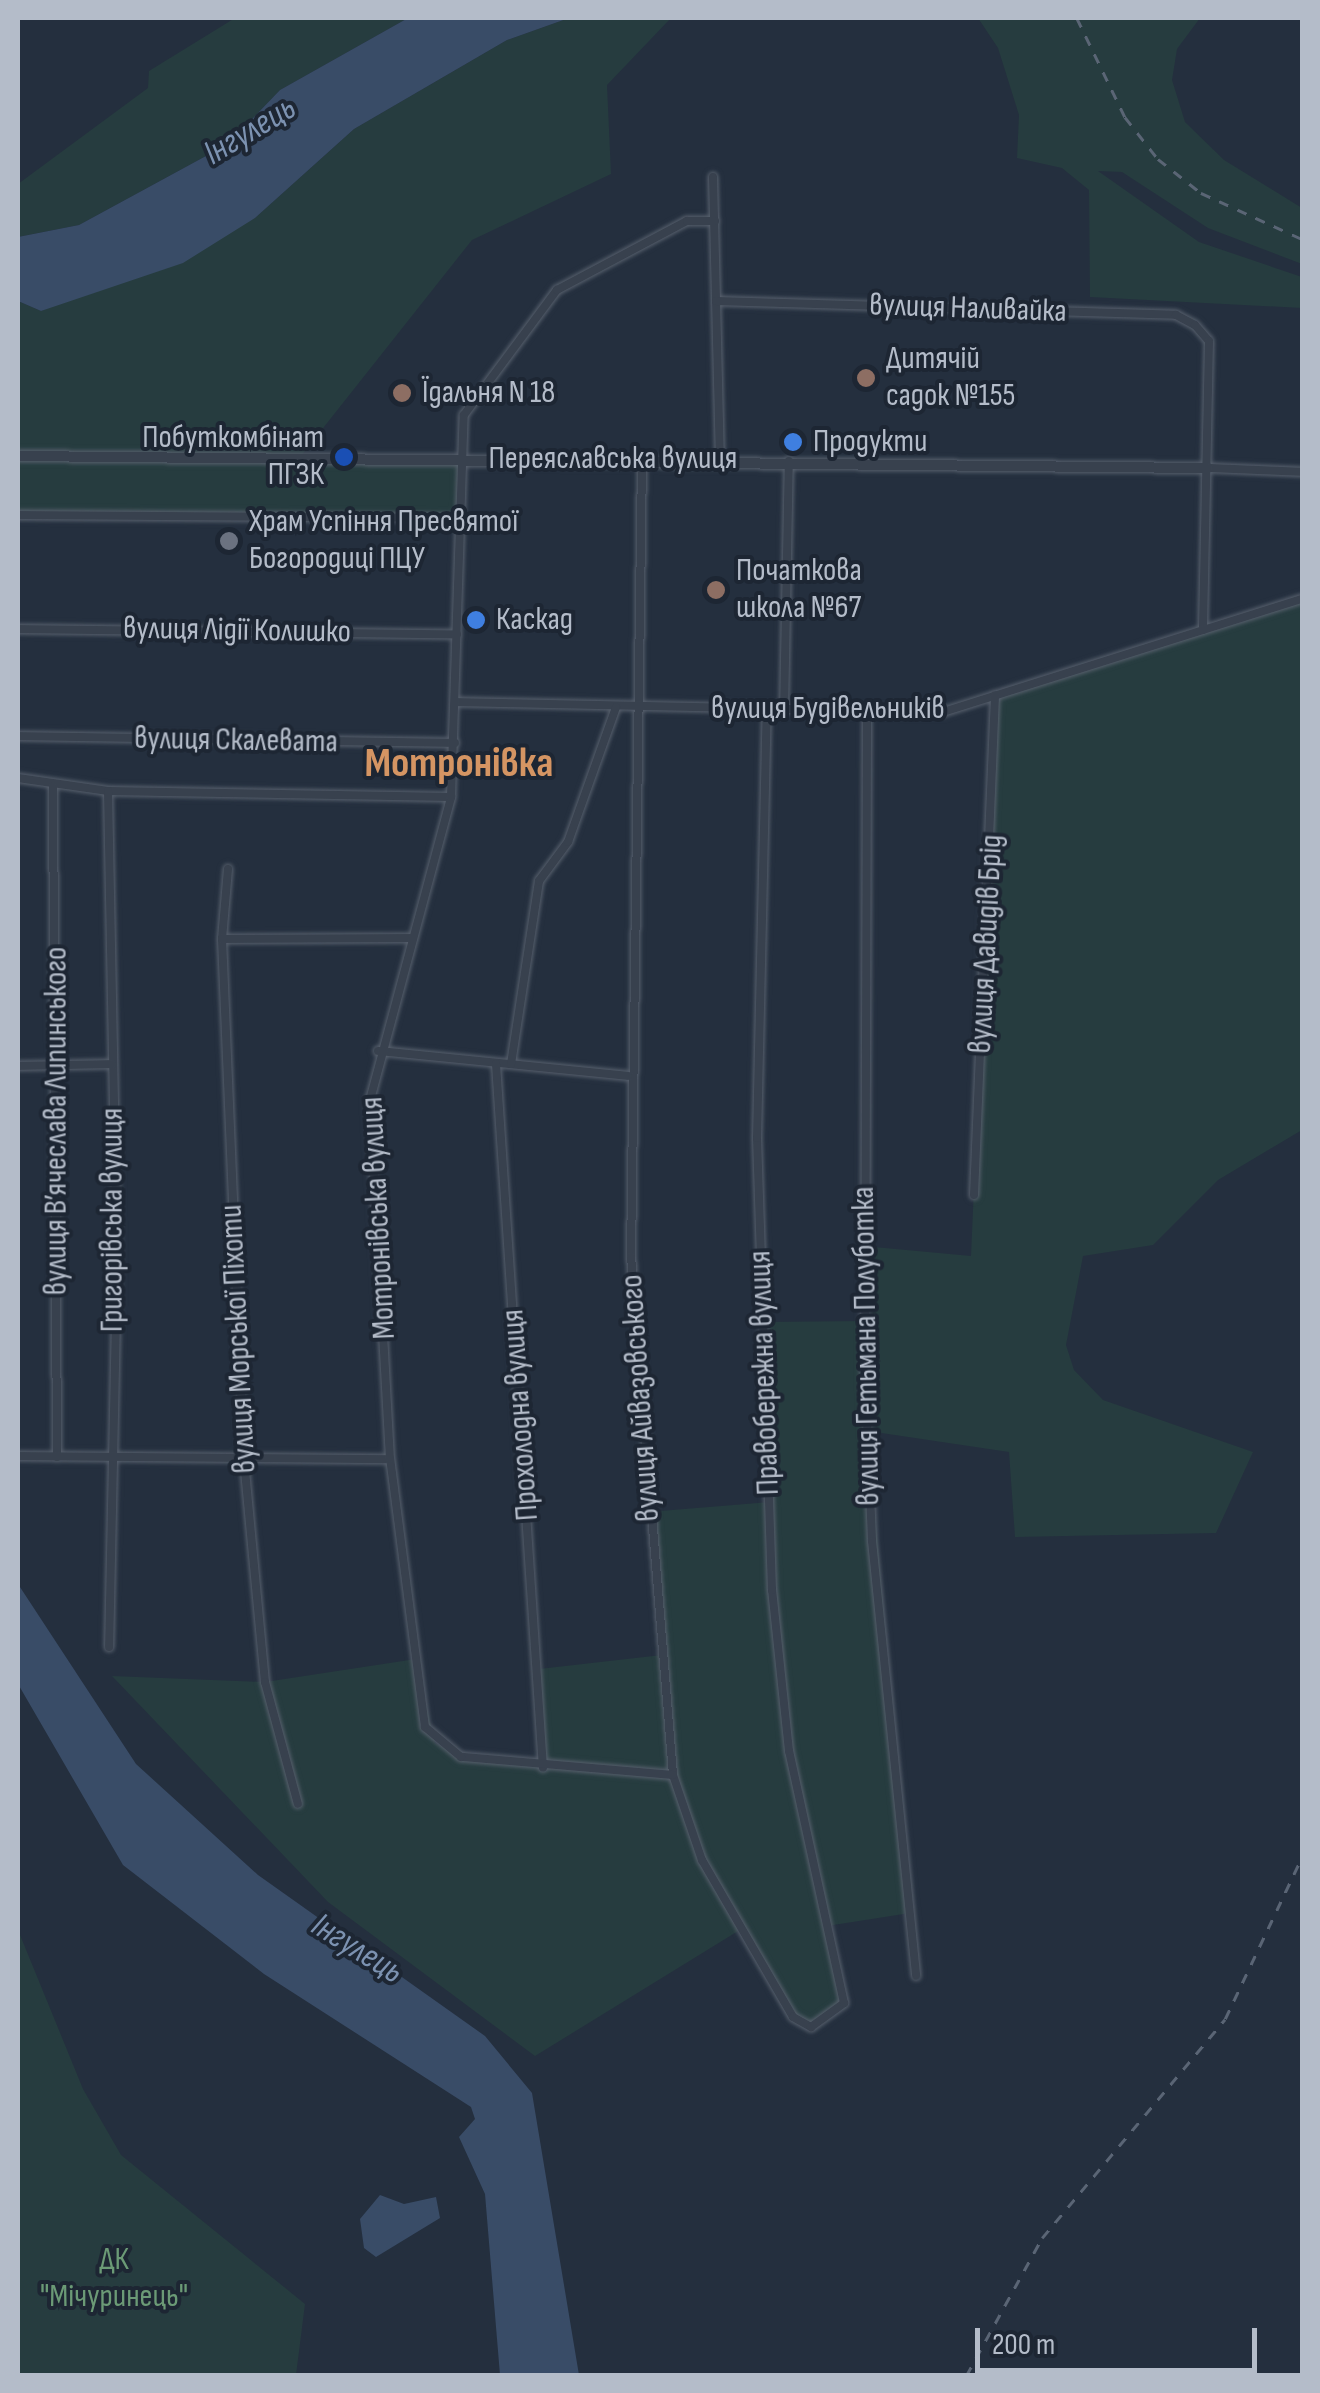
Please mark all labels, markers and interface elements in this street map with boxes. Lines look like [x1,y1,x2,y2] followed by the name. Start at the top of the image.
[196,87,304,175] water label: Інгулець
[869,286,1067,332] street label: вулиця Наливайка
[886,341,1015,416] place label: Дитячій садок №155
[855,367,877,389] marker: Дитячій садок №155
[422,374,555,412] place label: Їдальня N 18
[391,382,413,404] marker: Їдальня N 18
[142,420,324,495] place label: Побуткомбінат ПГЗК
[813,423,927,461] place label: Продукти
[782,431,804,453] marker: Продукти
[489,440,737,478] street label: Переяславська вулиця
[333,446,355,468] marker: Побуткомбінат ПГЗК
[249,504,518,579] place label: Храм Успіння Пресвятої Богородиці ПЦУ
[218,530,240,552] marker: Храм Успіння Пресвятої Богородиці ПЦУ
[736,553,862,628] place label: Початкова школа №67
[705,579,727,601] marker: Початкова школа №67
[496,601,573,639] place label: Каскад
[465,609,487,631] marker: Каскад
[123,610,351,652] street label: вулиця Лідії Колишко
[711,690,945,728] street label: вулиця Будівельників
[134,720,338,762] street label: вулиця Скалевата
[365,739,553,789] district label: Мотронівка
[962,833,1012,1055] street label: вулиця Давидів Брід
[38,947,76,1295] street label: вулиця В’ячеслава Липинського
[353,1096,405,1340] street label: Мотронівська вулиця
[94,1108,132,1332] street label: Григорівська вулиця
[845,1186,889,1506] street label: вулиця Гетьмана Полуботка
[213,1204,265,1474] street label: вулиця Морської Піхоти
[742,1250,788,1496] street label: Правобережна вулиця
[613,1273,669,1523] street label: вулиця Айвазовського
[494,1308,548,1522] street label: Прохолодна вулиця
[303,1905,411,1993] water label: Інгулець
[40,2242,188,2317] park label: ДК "Мічуринець"
[980,2308,1262,2370] scale bar
[992,2327,1055,2363] text: 200 m

